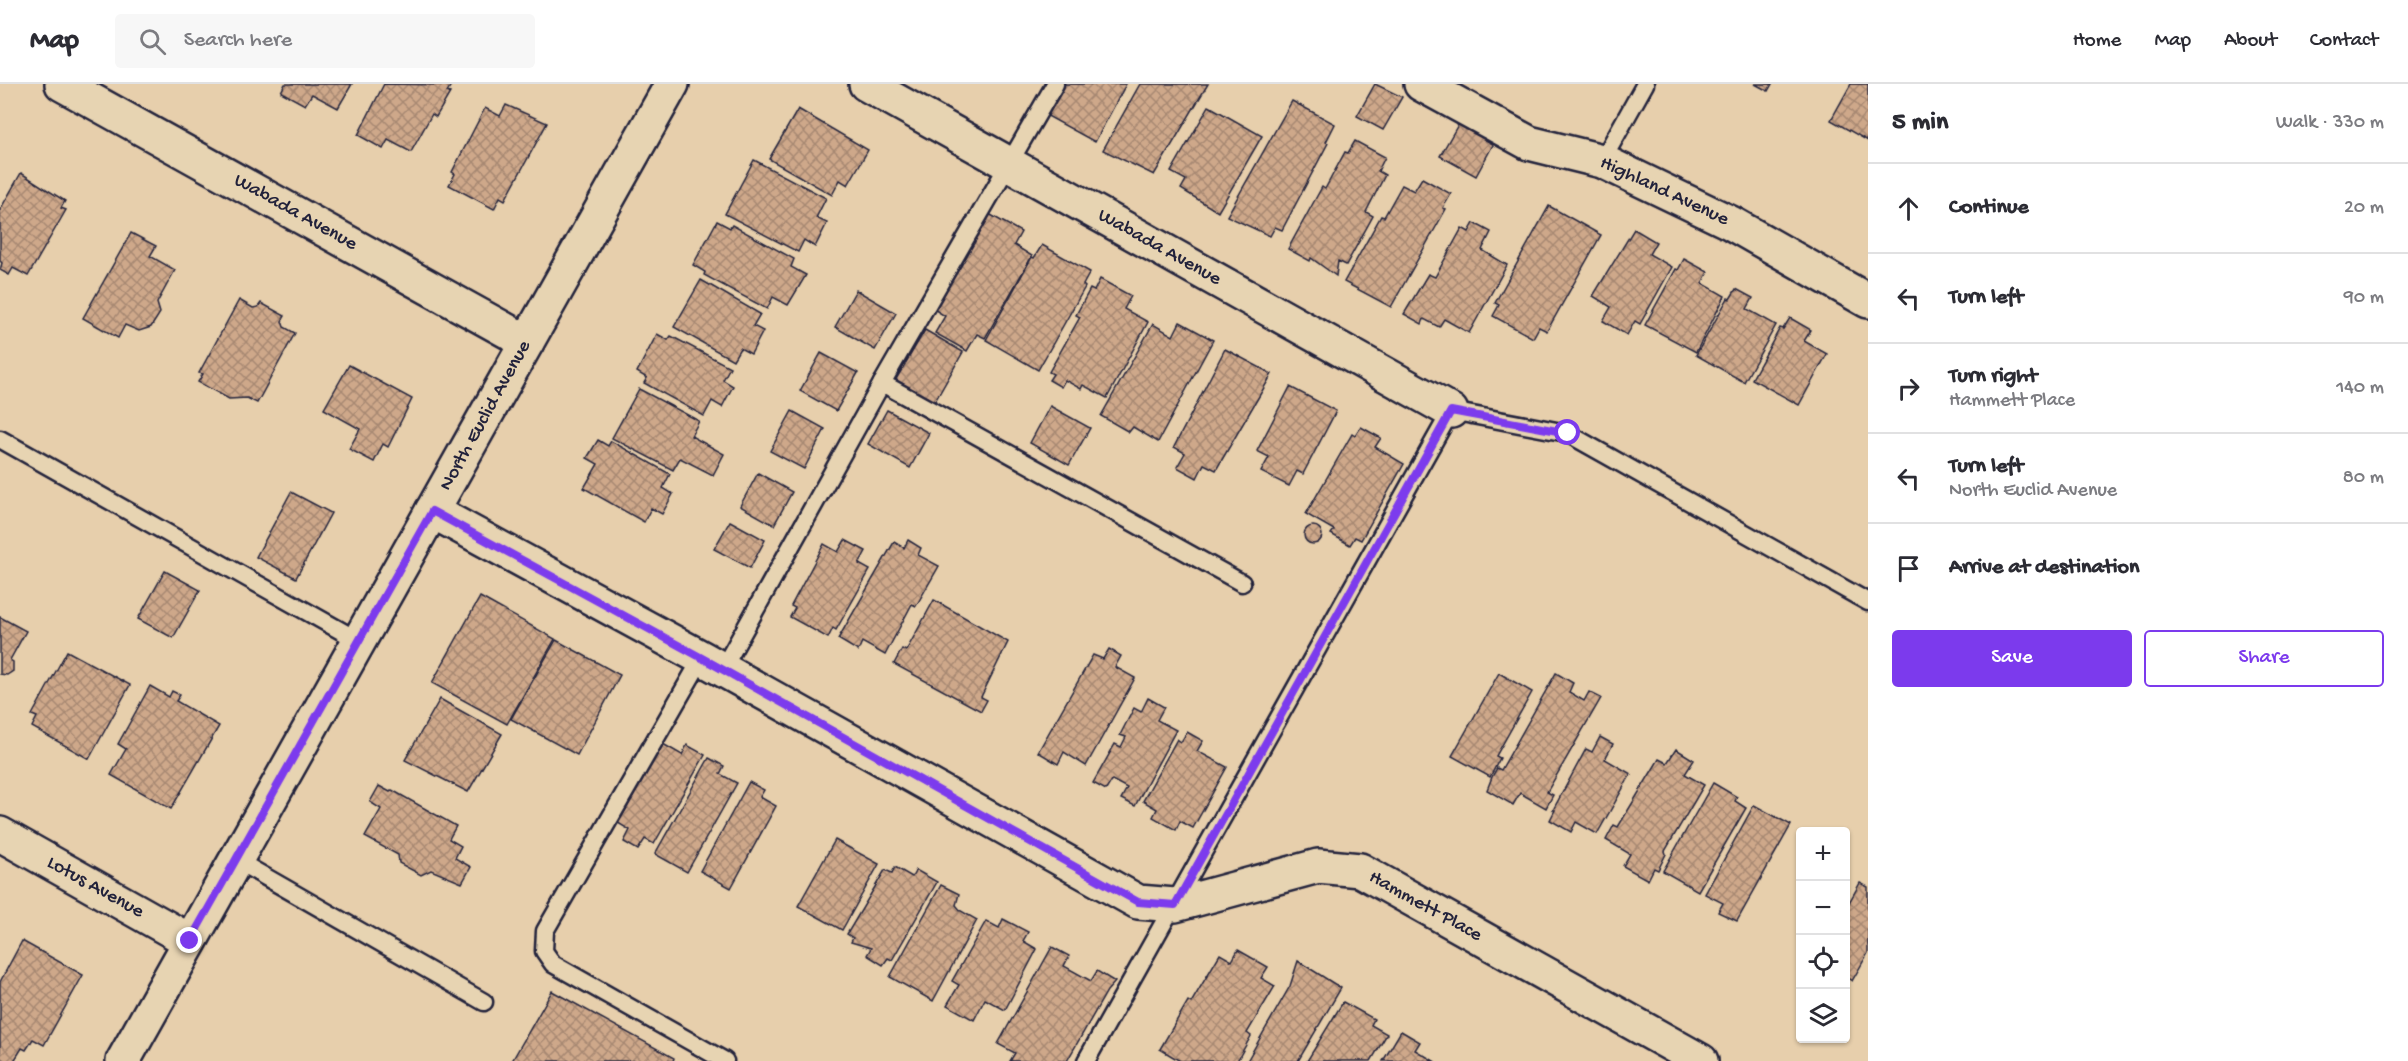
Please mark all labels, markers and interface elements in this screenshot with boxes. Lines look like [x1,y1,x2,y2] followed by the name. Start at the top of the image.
[115,14,535,68] search box
[30,25,79,58] text: Map
[136,25,169,58] icon: search
[184,28,292,54] text: Search here
[2073,29,2121,54] text: Home
[2154,29,2191,54] text: Map
[2224,29,2277,54] text: About
[2310,29,2378,54] text: Contact
[1892,108,1948,139] text: 5 min
[2276,112,2384,135] text: Walk · 330 m
[1596,152,1733,232] street label: Highland Avenue
[229,170,361,257] street label: Wabada Avenue
[1892,192,1925,225] icon: ahead
[1949,195,2029,221] text: Continue
[2344,197,2384,220] text: 20 m
[1093,205,1225,292] street label: Wabada Avenue
[1892,282,1925,315] icon: left
[1949,285,2023,311] text: Turn left
[2344,287,2384,310] text: 90 m
[435,336,537,495] street label: North Euclid Avenue
[1949,364,2037,390] text: Turn right
[1892,372,1925,405] icon: right
[2336,377,2384,400] text: 140 m
[1949,390,2075,413] text: Hammett Place
[1554,419,1580,445] route start
[1949,454,2023,480] text: Turn left
[1892,462,1925,495] icon: left
[2343,467,2384,490] text: 80 m
[1949,480,2117,503] text: North Euclid Avenue
[1892,552,1925,585] icon: arrive
[1949,555,2139,581] text: Arrive at destination
[1892,630,2132,687] button: Save
[2144,630,2384,687] button: Share
[1796,827,1850,1043] map controls
[1796,827,1850,881] button: +
[42,852,148,924] street label: Lotus Avenue
[1364,866,1486,948] street label: Hammett Place
[1796,881,1850,935] button: −
[176,927,202,953] route end
[1796,935,1850,989] button: locate
[1796,989,1850,1043] button: layers

